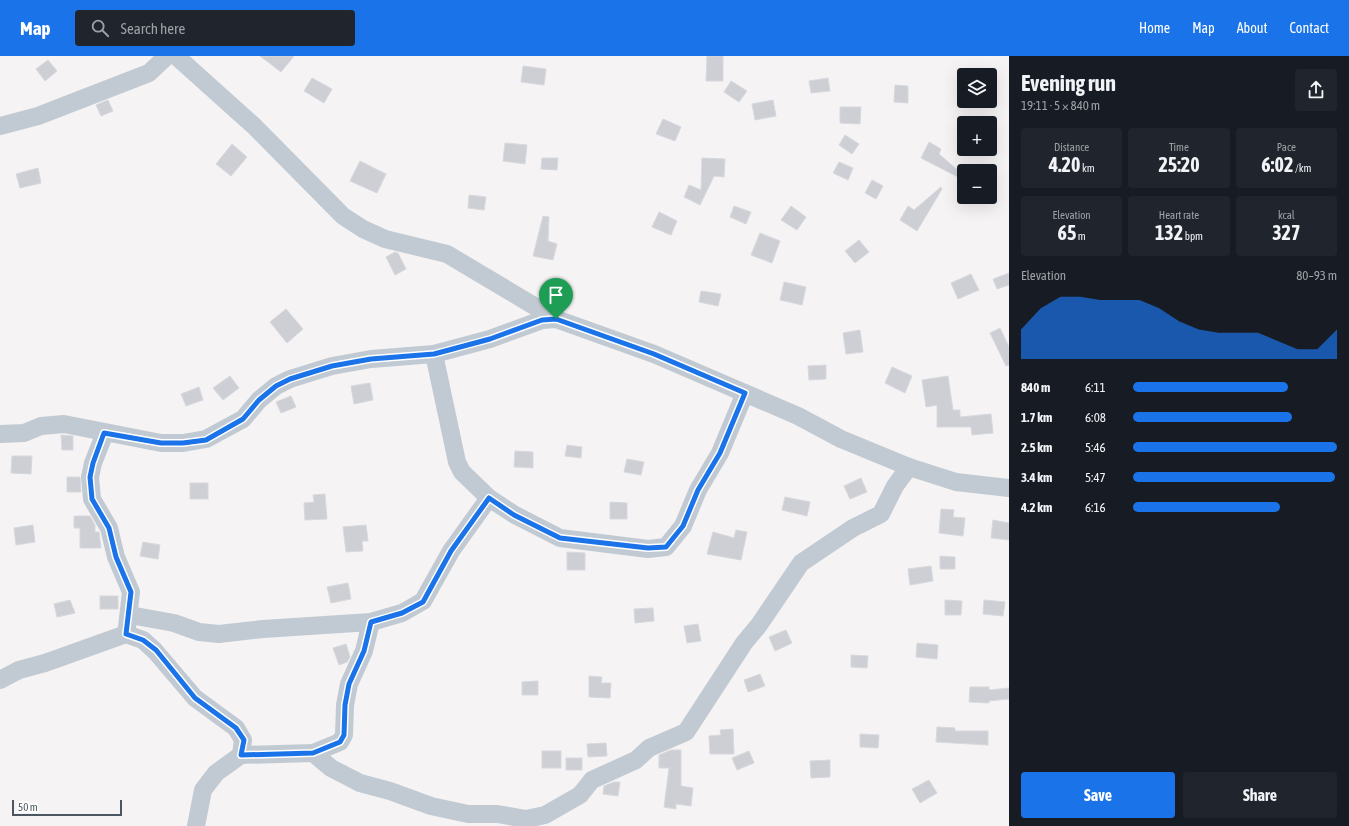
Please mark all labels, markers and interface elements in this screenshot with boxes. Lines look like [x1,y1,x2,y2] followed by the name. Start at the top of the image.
[75,10,355,46] search box
[20,17,51,39] text: Map
[89,17,111,39] icon: search
[121,20,185,37] text: Search here
[1139,20,1170,36] text: Home
[1192,20,1215,36] text: Map
[1237,20,1268,36] text: About
[1290,20,1329,36] text: Contact
[957,68,997,204] map controls
[957,68,997,108] button: layers
[1295,69,1337,111] button: share
[1021,70,1116,96] text: Evening run
[1021,98,1100,113] text: 19:11 · 5 × 840 m
[957,116,997,156] button: +
[1054,141,1089,153] text: Distance
[1169,141,1189,153] text: Time
[1277,141,1296,153] text: Pace
[1049,153,1080,176] text: 4.20
[1158,153,1200,176] text: 25:20
[1261,153,1293,176] text: 6:02
[1080,162,1095,174] text: km
[1293,162,1311,174] text: /km
[957,164,997,204] button: −
[1053,209,1091,221] text: Elevation
[1159,209,1199,221] text: Heart rate
[1278,209,1295,221] text: kcal
[1058,221,1076,244] text: 65
[1155,221,1183,244] text: 132
[1272,221,1300,244] text: 327
[1076,230,1086,242] text: m
[1183,230,1203,242] text: bpm
[1021,268,1066,283] text: Elevation
[1296,268,1337,283] text: 80–93 m
[539,278,573,319] pin
[545,284,567,306] icon: arrive
[1021,380,1050,395] text: 840 m
[1085,380,1106,395] text: 6:11
[1021,410,1052,425] text: 1.7 km
[1085,410,1106,425] text: 6:08
[1021,440,1052,455] text: 2.5 km
[1085,440,1106,455] text: 5:46
[1021,470,1052,485] text: 3.4 km
[1085,470,1106,485] text: 5:47
[1021,500,1052,515] text: 4.2 km
[1085,500,1106,515] text: 6:16
[1021,772,1175,818] button: Save
[1183,772,1337,818] button: Share
[12,798,122,817] scale bar
[18,801,38,813] text: 50 m

